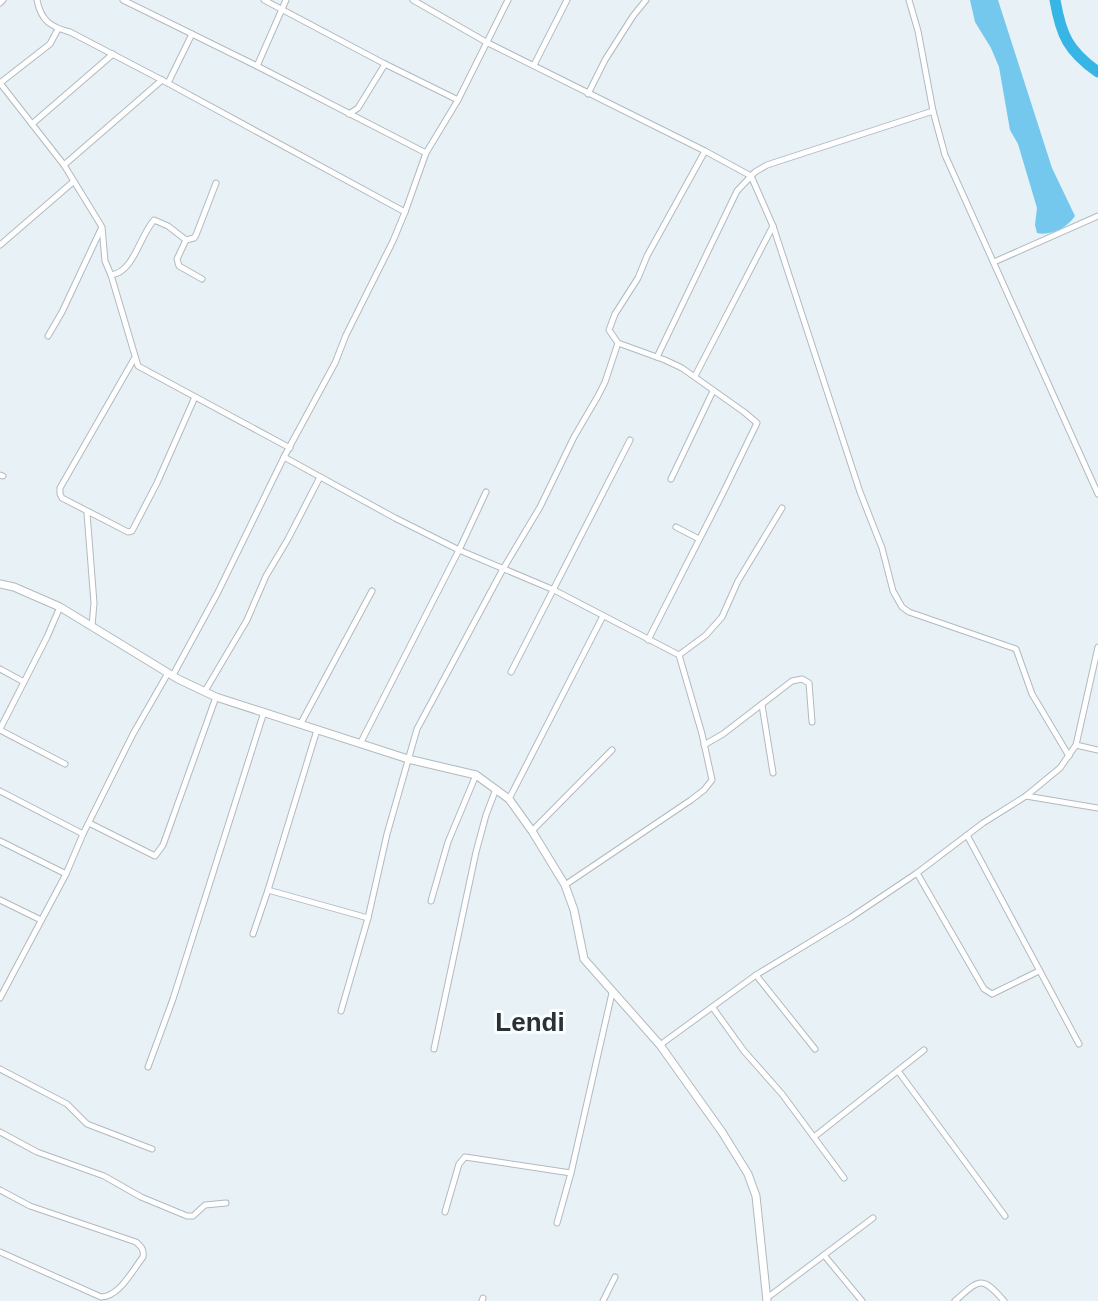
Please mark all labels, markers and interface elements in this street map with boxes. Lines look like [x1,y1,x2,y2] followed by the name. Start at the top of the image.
[495,1007,565,1037] district label: Lendi

